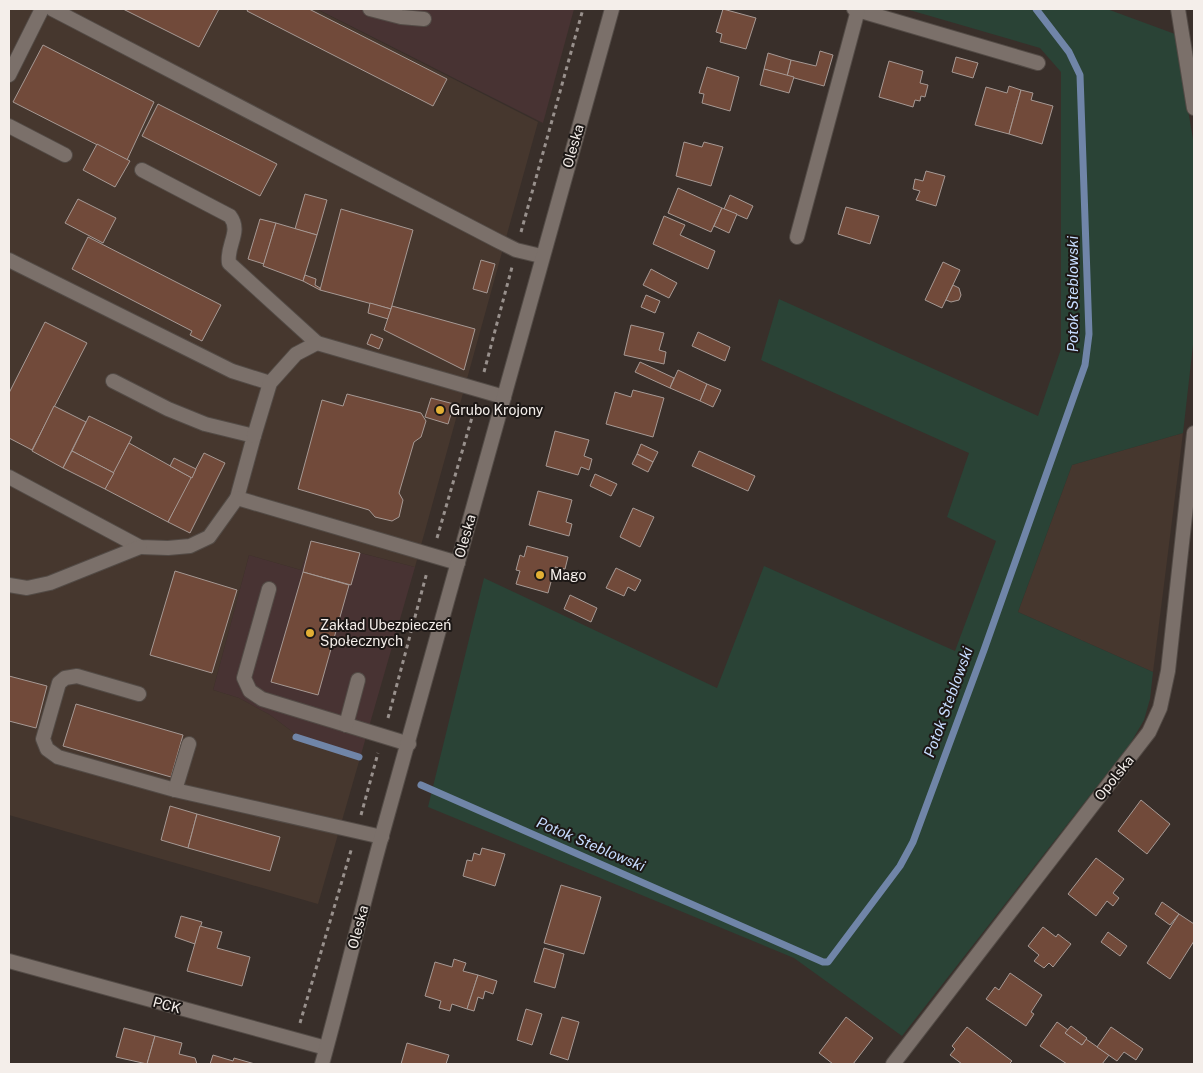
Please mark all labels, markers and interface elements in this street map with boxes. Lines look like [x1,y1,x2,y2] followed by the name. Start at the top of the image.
[559,122,587,170] street label: Oleska
[1064,236,1081,352] water label: Potok Steblowski
[450,402,544,418] place label: Grubo Krojony
[434,404,446,416] marker: Grubo Krojony
[451,512,479,560] street label: Oleska
[550,567,587,583] place label: Mago
[534,569,546,581] marker: Mago
[320,617,451,649] place label: Zakład Ubezpieczeń Społecznych
[304,627,316,639] marker: Zakład Ubezpieczeń Społecznych
[920,644,976,760] water label: Potok Steblowski
[1091,752,1137,804] street label: Opolska
[534,813,648,875] water label: Potok Steblowski
[345,903,371,951] street label: Oleska
[151,994,183,1016] street label: PCK

